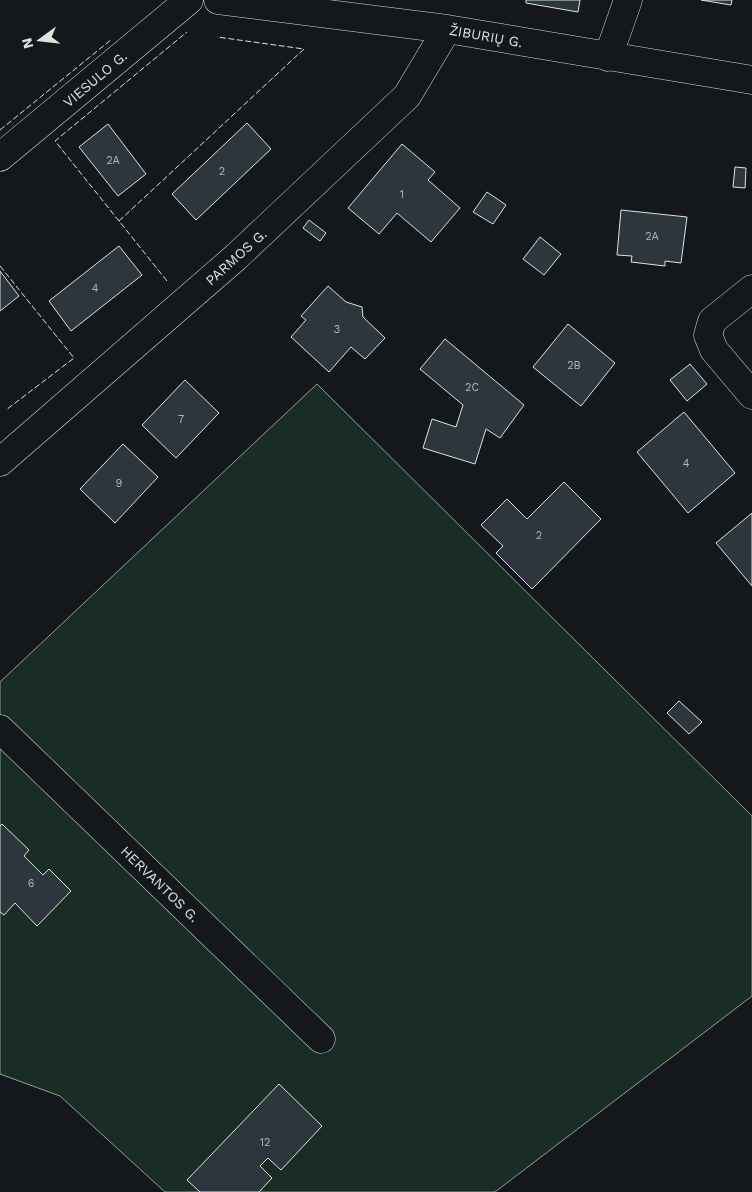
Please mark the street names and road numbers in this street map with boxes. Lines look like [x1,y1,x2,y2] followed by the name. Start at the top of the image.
[448,22,524,50] street label: ŽIBURIŲ G.
[60,48,130,110] street label: VIESULO G.
[202,225,270,289] street label: PARMOS G.
[118,843,202,925] street label: HERVANTOS G.

